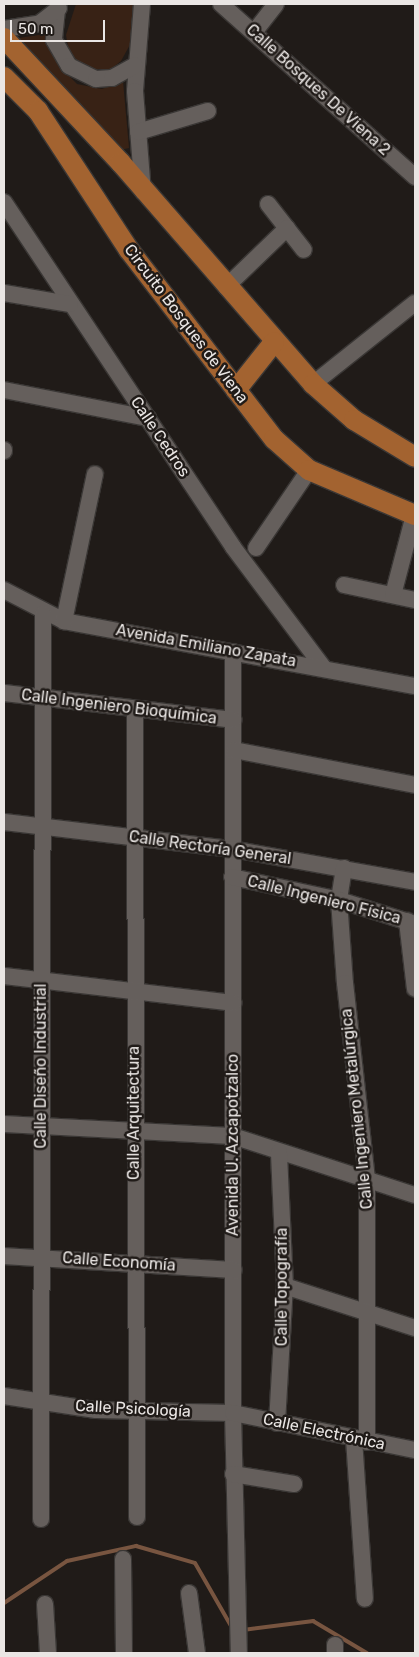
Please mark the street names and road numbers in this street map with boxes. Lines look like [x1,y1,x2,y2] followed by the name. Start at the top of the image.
[242,20,394,160] street label: Calle Bosques De Viena 2
[120,241,252,407] street label: Circuito Bosques de Viena
[126,393,194,481] street label: Calle Cedros
[114,621,298,671] street label: Avenida Emiliano Zapata
[20,685,218,729] street label: Calle Ingeniero Bioquímica
[128,827,292,869] street label: Calle Rectoría General
[245,872,403,928] street label: Calle Ingeniero Física
[31,983,51,1149] street label: Calle Diseño Industrial
[337,1008,377,1210] street label: Calle Ingeniero Metalúrgica
[124,1046,144,1180] street label: Calle Arquitectura
[223,1054,243,1236] street label: Avenida U. Azcapotzalco
[272,1228,292,1346] street label: Calle Topografía
[62,1248,176,1276] street label: Calle Economía
[75,1396,191,1422] street label: Calle Psicología
[261,1410,387,1454] street label: Calle Electrónica

